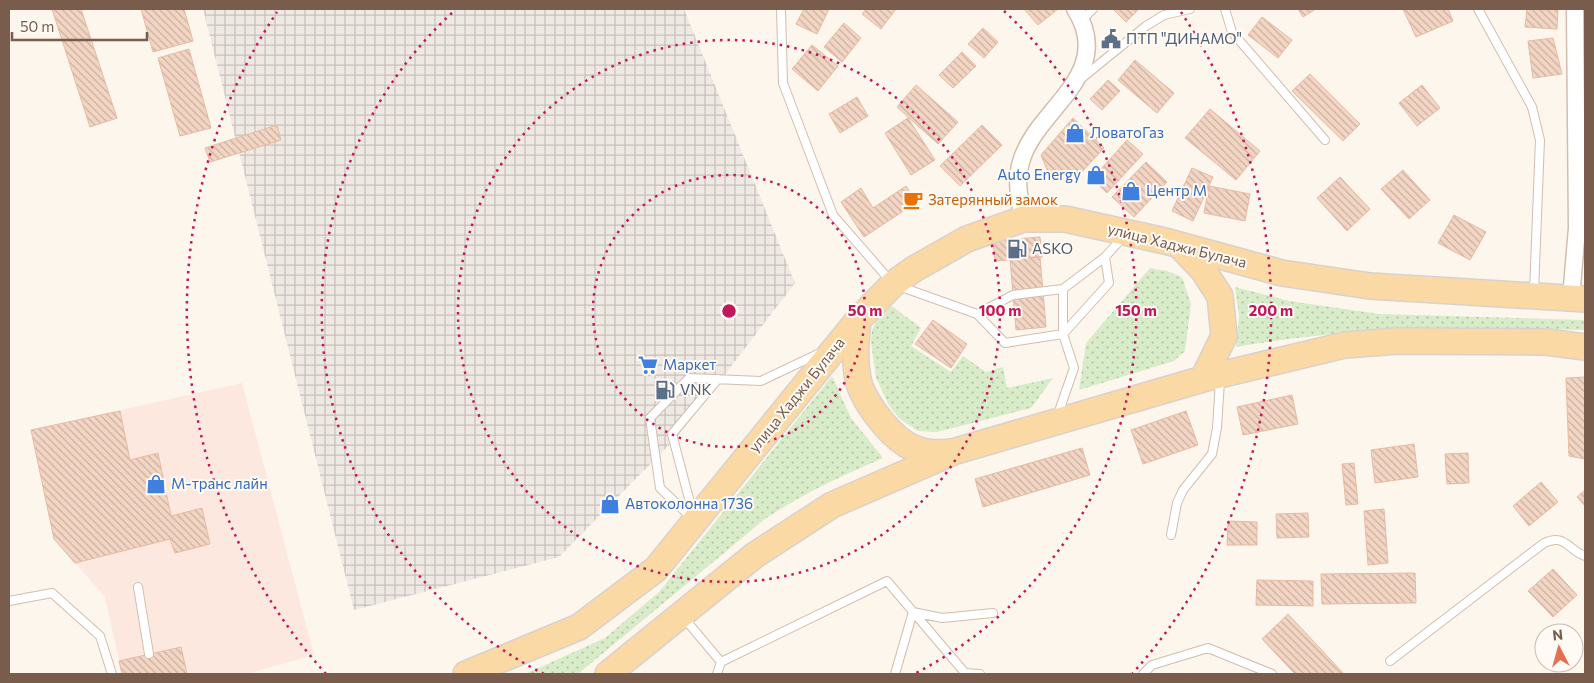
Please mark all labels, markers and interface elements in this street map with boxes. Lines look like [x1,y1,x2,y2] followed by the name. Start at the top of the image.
[12,10,148,42] scale bar
[20,17,54,35] text: 50 m
[1100,28,1122,50] public building icon: ПТП "ДИНАМО"
[1126,29,1242,47] place label: ПТП "ДИНАМО"
[1064,122,1086,144] shop icon: ЛоватоГаз
[1090,123,1164,141] place label: ЛоватоГаз
[1085,164,1107,186] shop icon: Auto Energy
[997,165,1081,183] place label: Auto Energy
[1120,180,1142,202] shop icon: Центр М
[1146,181,1207,199] place label: Центр М
[902,189,924,211] cafe icon: Затерянный замок
[928,190,1058,208] place label: Затерянный замок
[1106,219,1249,271] street label: улица Хаджи Булача
[1006,238,1028,260] fuel station icon: ASKO
[1032,239,1073,257] place label: ASKO
[848,301,882,319] text: 50 m
[979,301,1021,319] text: 100 m
[1115,301,1157,319] text: 150 m
[1249,301,1293,319] text: 200 m
[720,302,738,320] centre of rings
[744,333,848,455] street label: улица Хаджи Булача
[637,354,659,376] supermarket icon: Маркет
[663,355,716,373] place label: Маркет
[654,379,676,401] fuel station icon: VNK
[680,380,712,398] place label: VNK
[145,473,167,495] shop icon: М-транс лайн
[171,474,268,492] place label: М-транс лайн
[599,493,621,515] shop icon: Автоколонна 1736
[625,494,753,512] place label: Автоколонна 1736
[1534,623,1584,673] north arrow
[1551,626,1564,644] text: N

